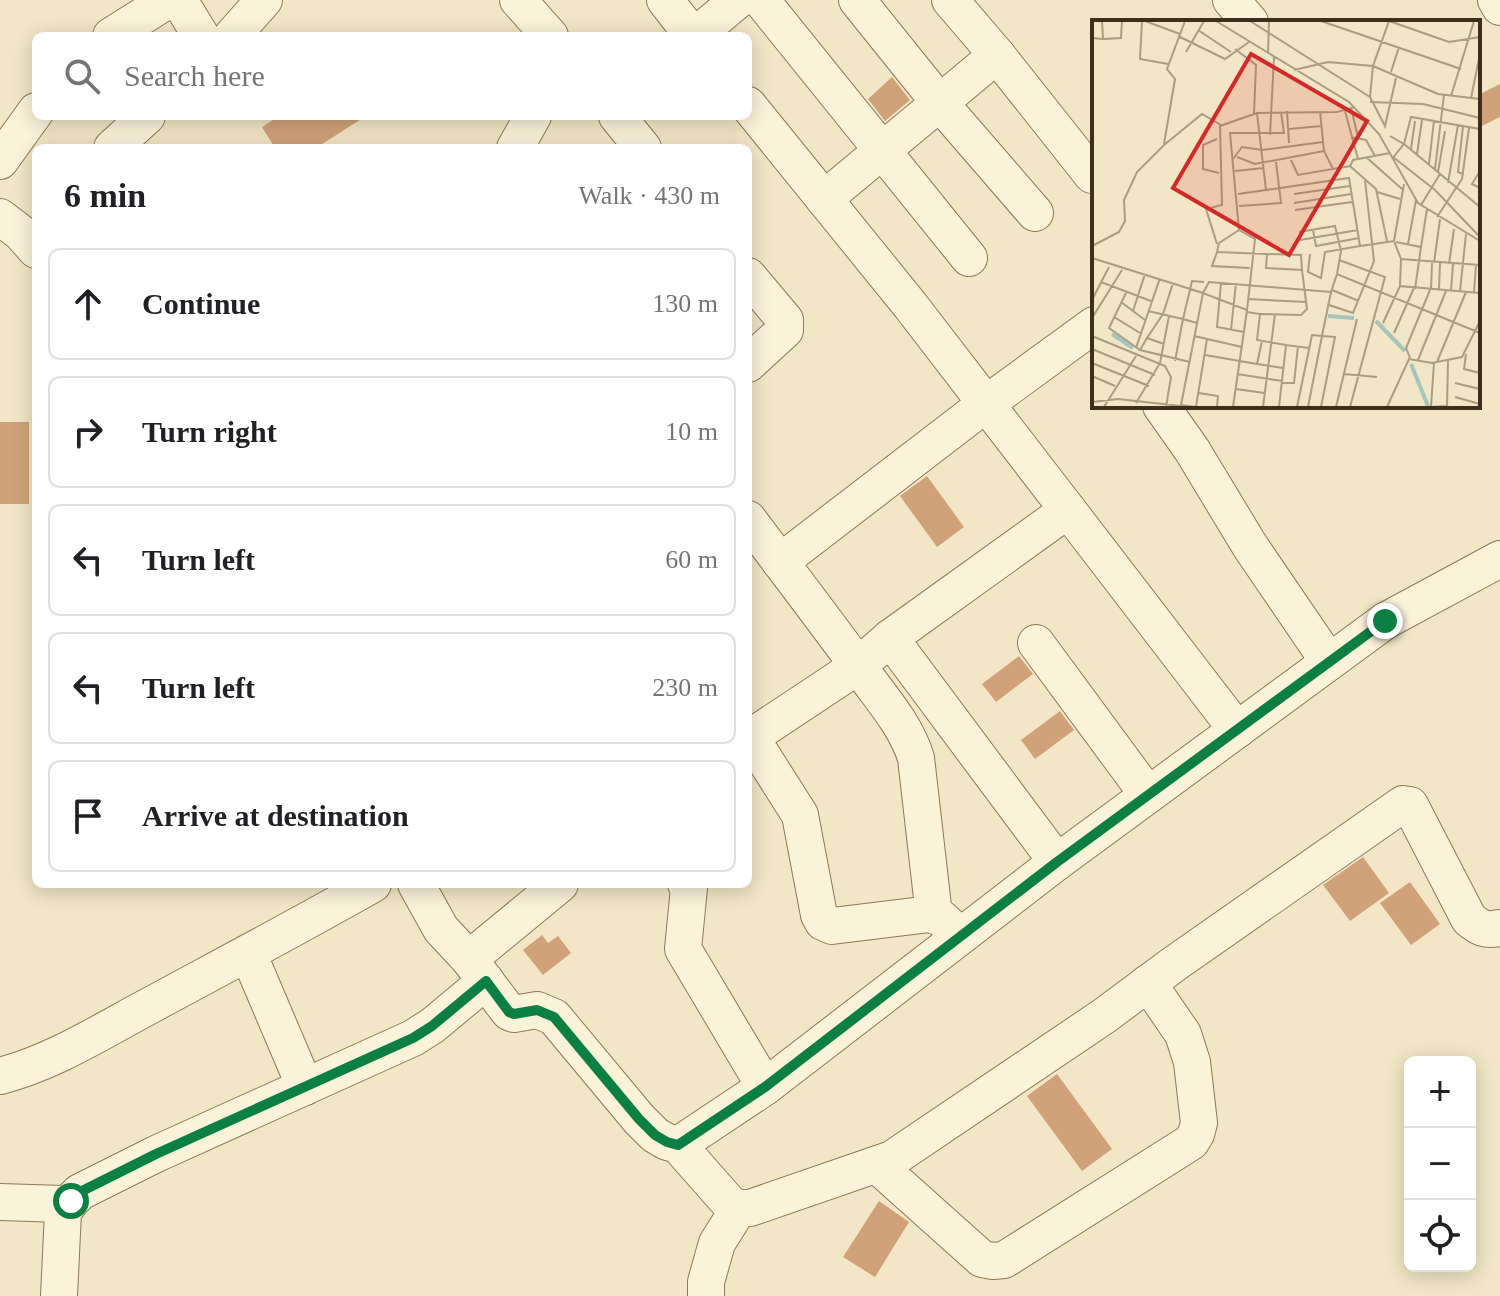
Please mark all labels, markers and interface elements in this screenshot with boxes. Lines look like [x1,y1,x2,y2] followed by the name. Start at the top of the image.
[1092,20,1480,408] inset map
[32,32,752,120] search box
[60,54,104,98] icon: search
[124,59,265,92] text: Search here
[64,177,146,214] text: 6 min
[578,181,720,210] text: Walk · 430 m
[66,282,110,326] icon: ahead
[142,287,260,320] text: Continue
[652,289,718,318] text: 130 m
[66,410,110,454] icon: right
[142,415,277,448] text: Turn right
[665,417,718,446] text: 10 m
[66,538,110,582] icon: left
[142,543,255,576] text: Turn left
[665,545,718,574] text: 60 m
[1367,603,1403,639] route end
[66,666,110,710] icon: left
[142,671,255,704] text: Turn left
[652,673,718,702] text: 230 m
[66,794,110,838] icon: arrive
[142,799,409,832] text: Arrive at destination
[1404,1056,1476,1272] map controls
[1404,1056,1476,1128] button: +
[1404,1128,1476,1200] button: −
[53,1183,89,1219] route start
[1404,1200,1476,1272] button: locate

